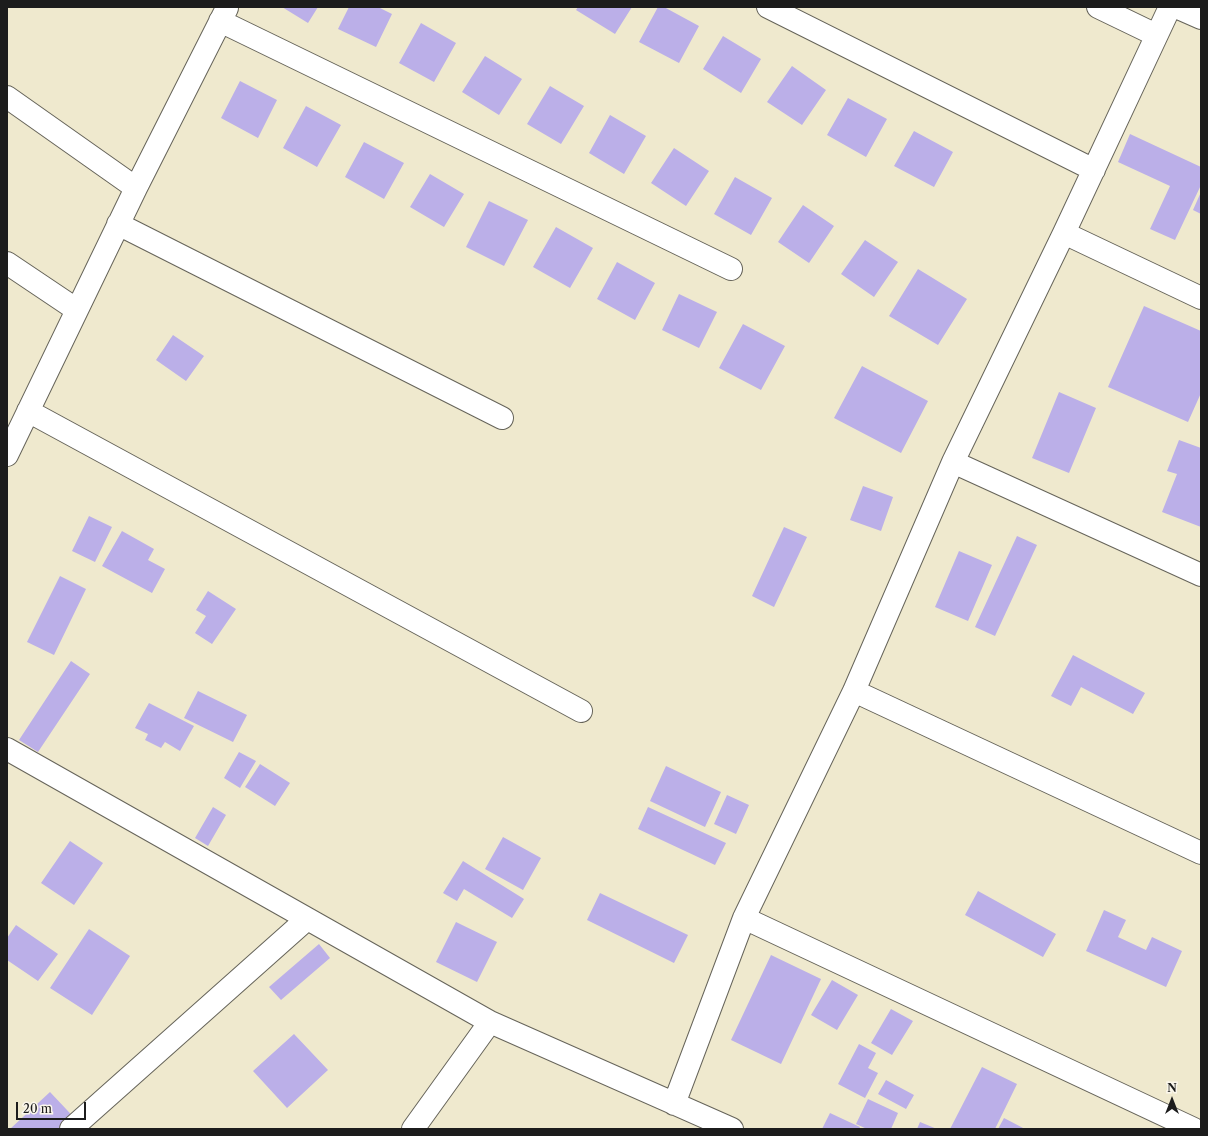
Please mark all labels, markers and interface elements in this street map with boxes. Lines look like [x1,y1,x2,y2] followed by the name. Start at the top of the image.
[1152,1080,1192,1120] north arrow
[1167,1081,1177,1095] text: N
[18,1094,88,1120] scale bar
[23,1101,52,1116] text: 20 m

